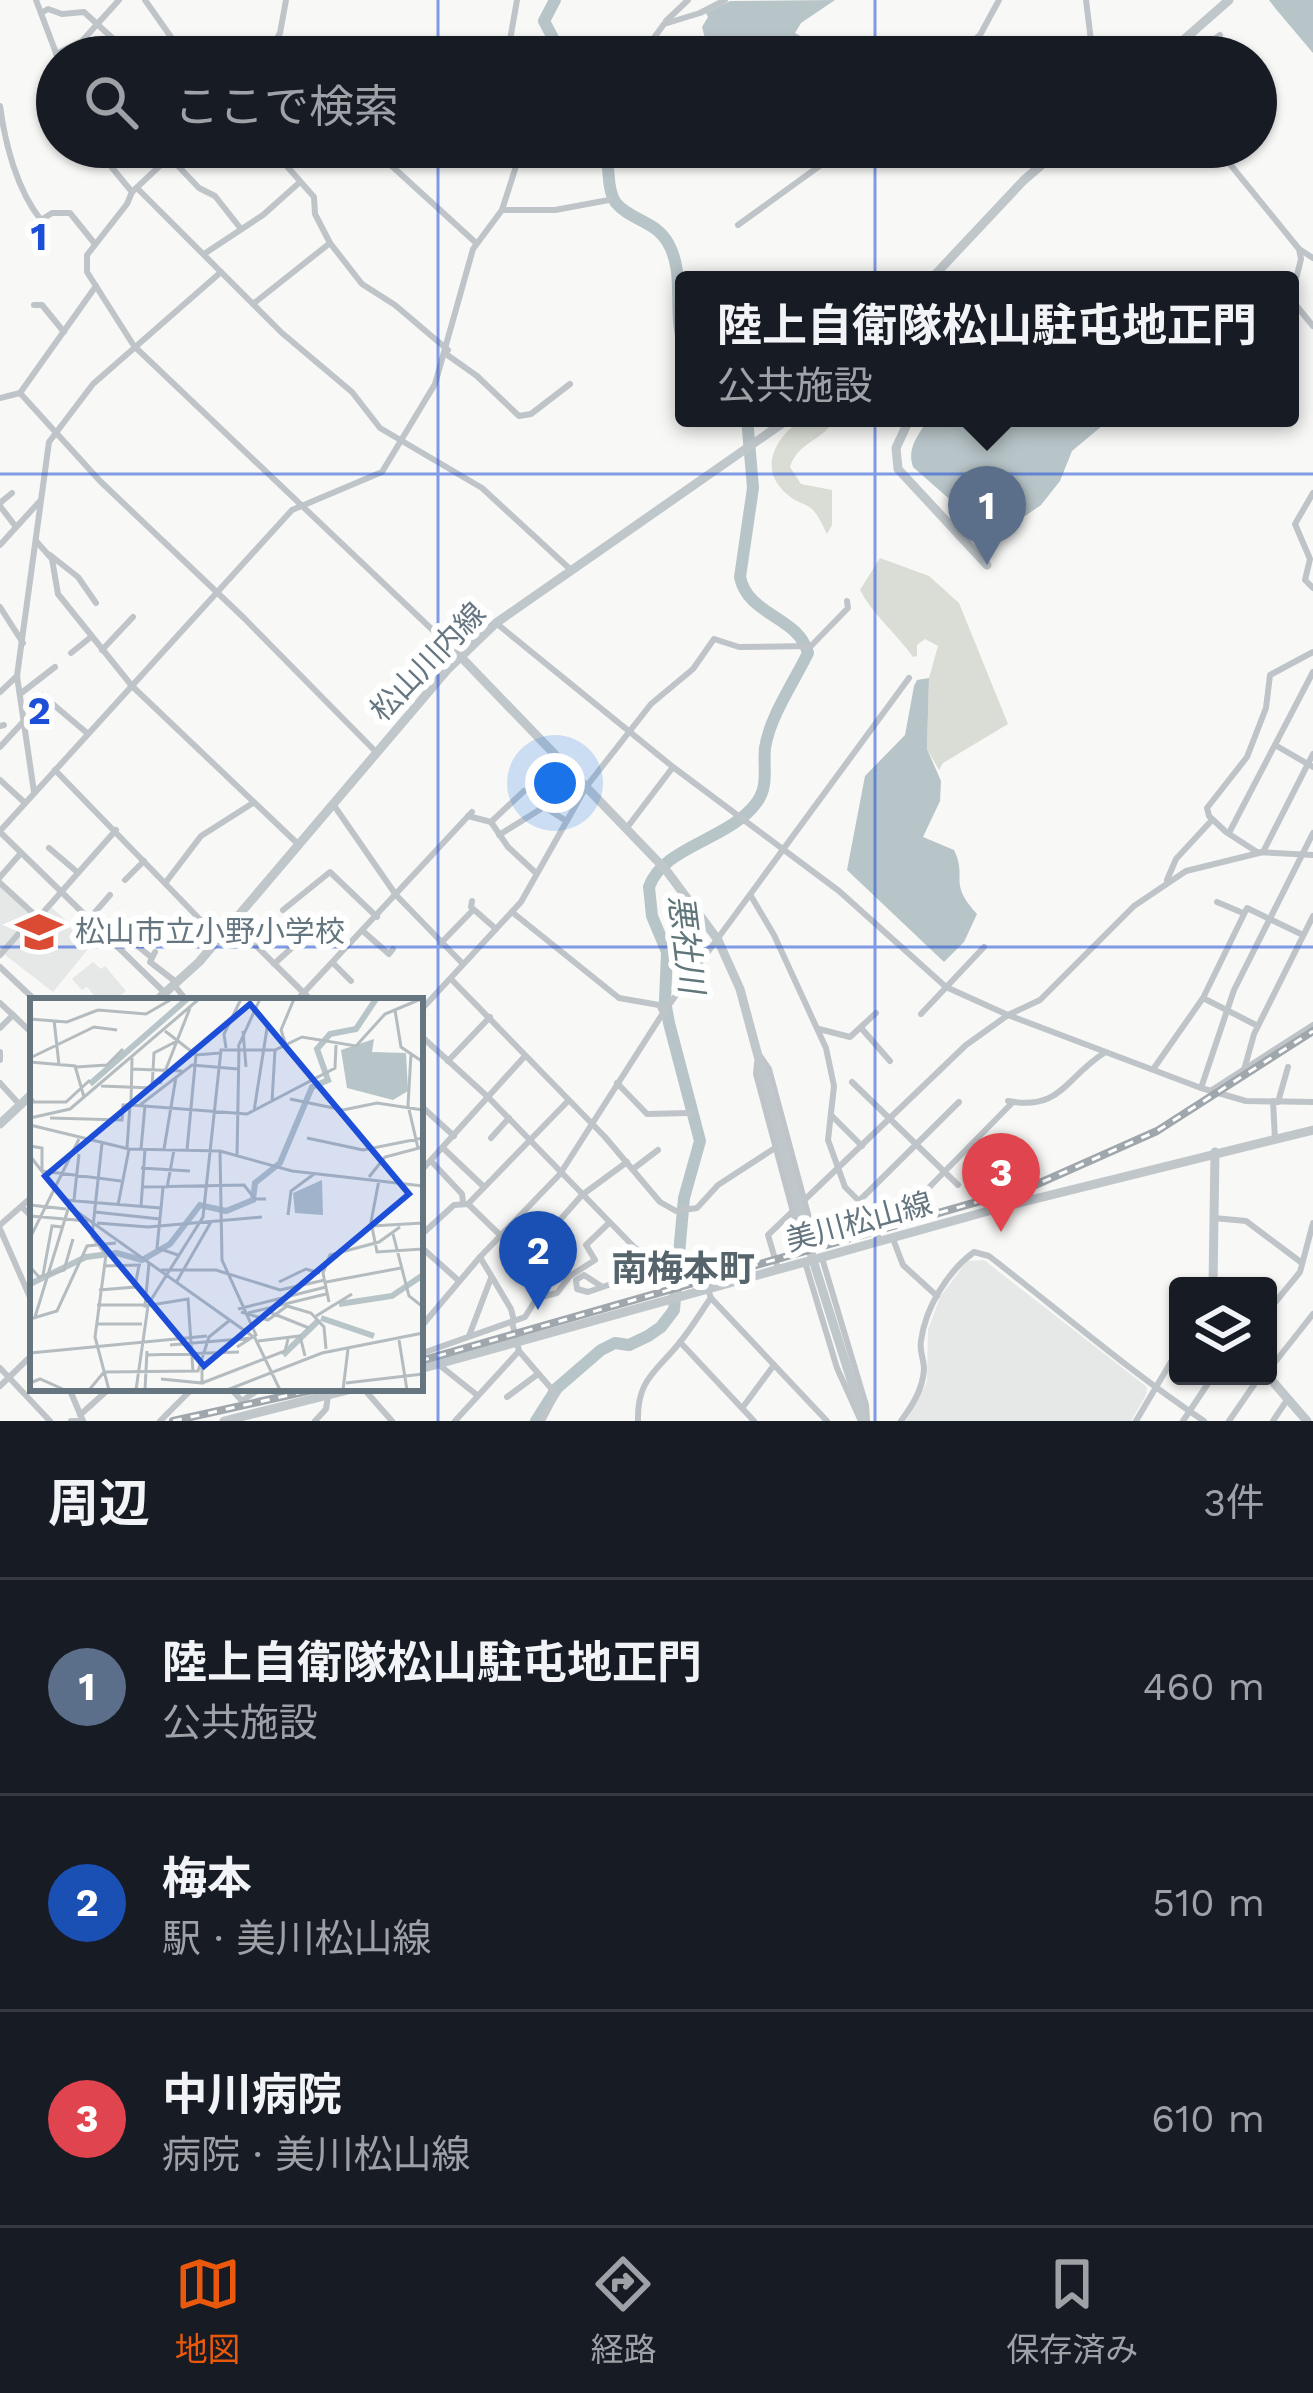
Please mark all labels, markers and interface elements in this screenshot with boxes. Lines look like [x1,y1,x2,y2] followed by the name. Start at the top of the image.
[36,36,1277,168] search box
[78,69,144,135] icon: search
[174,80,399,133] text: ここで検索
[31,214,47,259] text: 1
[675,271,1299,427] popup
[717,299,1257,352] text: 陸上自衛隊松山駐屯地正門
[717,363,873,408] text: 公共施設
[948,466,1026,565] pin: 1
[363,596,492,728] street label: 松山川内線
[27,688,51,733] text: 2
[525,753,585,813] your location
[661,893,712,999] water label: 悪社川
[14,907,64,957] school or university icon: 松山市立小野小学校
[75,914,345,949] place label: 松山市立小野小学校
[30,998,423,1391] inset map
[962,1133,1040,1232] pin: 3
[782,1185,936,1258] street label: 美川松山線
[499,1211,577,1310] pin: 2
[611,1248,755,1290] district label: 南梅本町
[1169,1277,1277,1385] map controls
[1169,1277,1277,1385] button: layers
[48,1474,150,1533] text: 周辺
[1203,1480,1265,1525] text: 3件
[162,1636,702,1689] text: 陸上自衛隊松山駐屯地正門
[79,1664,95,1709] text: 1
[1143,1664,1265,1709] text: 460 m
[162,1700,318,1745] text: 公共施設
[162,1852,252,1905] text: 梅本
[75,1880,99,1925] text: 2
[1152,1880,1265,1925] text: 510 m
[162,1916,431,1961] text: 駅 · 美川松山線
[162,2068,342,2121] text: 中川病院
[75,2096,99,2141] text: 3
[1151,2096,1265,2141] text: 610 m
[162,2132,470,2177] text: 病院 · 美川松山線
[175,2251,241,2371] tab: 地図
[590,2251,656,2371] tab: 経路
[1006,2251,1138,2371] tab: 保存済み

